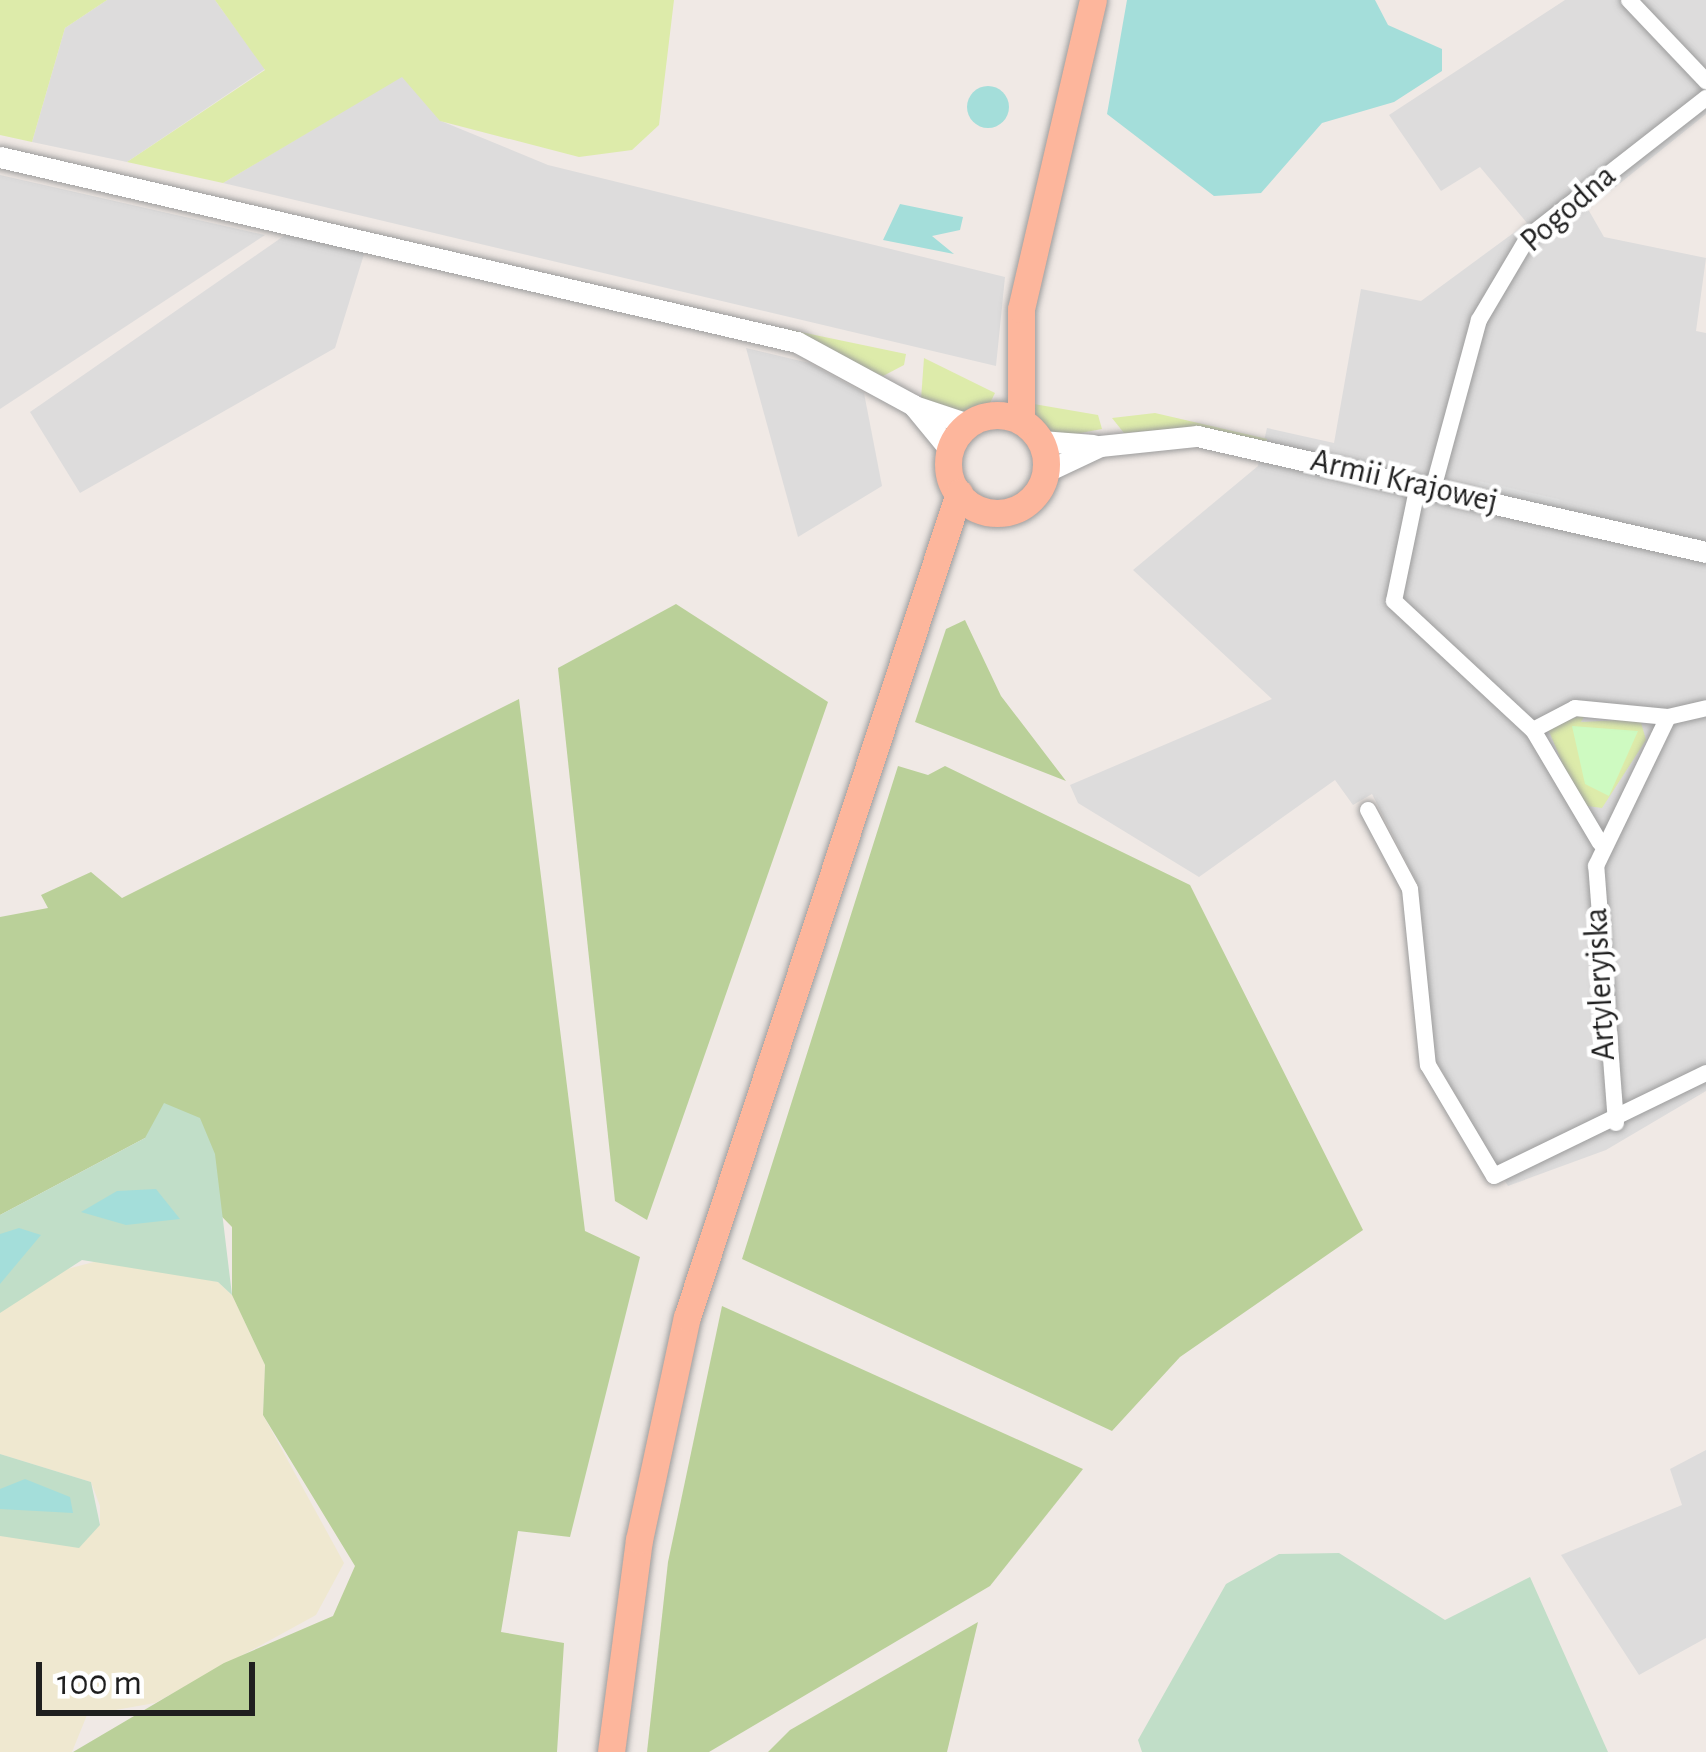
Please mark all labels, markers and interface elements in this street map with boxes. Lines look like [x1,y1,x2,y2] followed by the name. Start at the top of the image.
[1513,157,1625,261] street label: Pogodna
[1307,441,1501,523] street label: Armii Krajowej
[1577,907,1625,1061] street label: Artyleryjska
[42,1638,261,1712] scale bar
[57,1665,142,1701] text: 100 m

